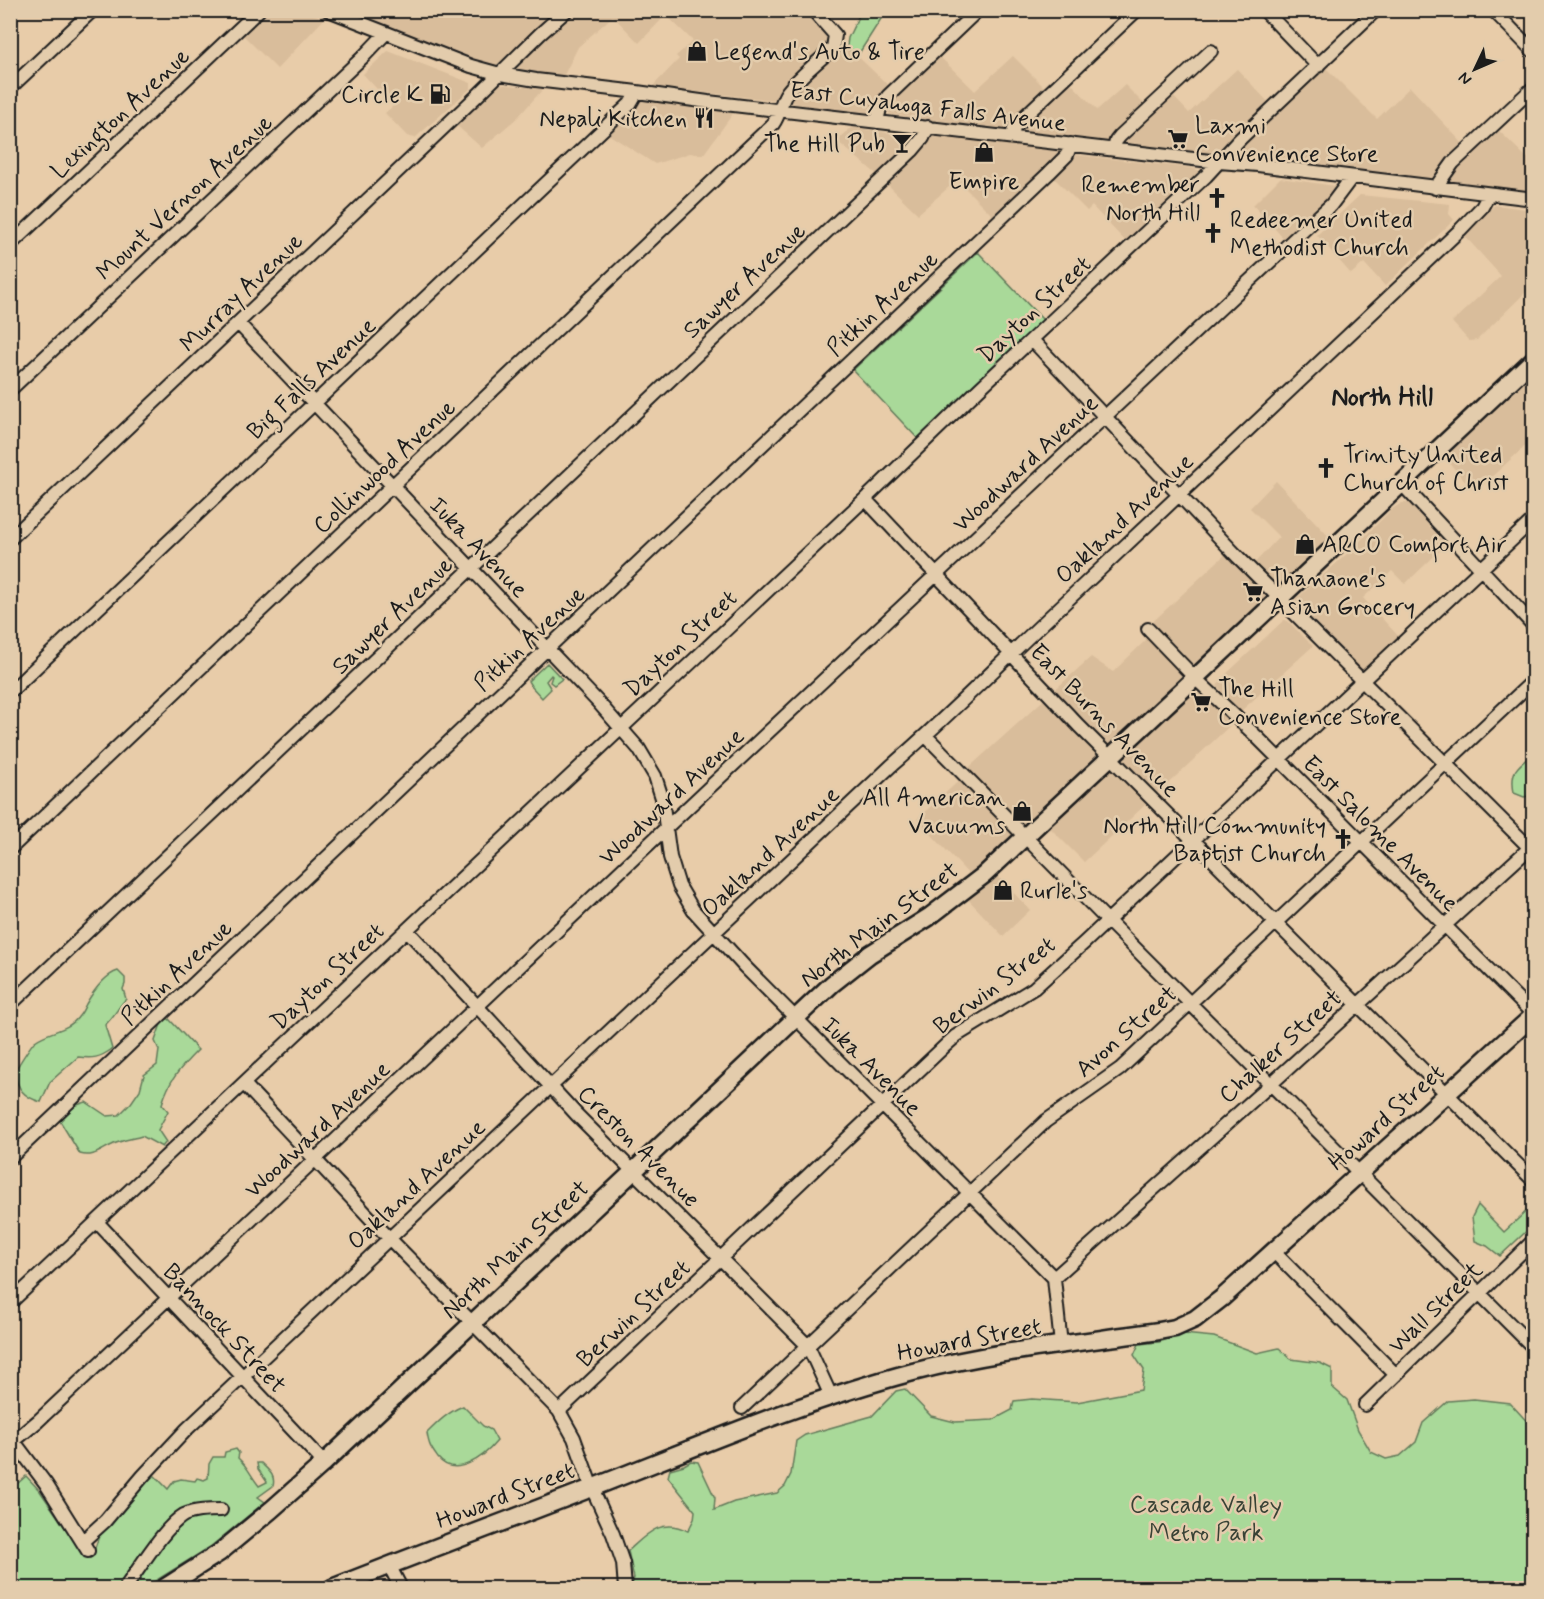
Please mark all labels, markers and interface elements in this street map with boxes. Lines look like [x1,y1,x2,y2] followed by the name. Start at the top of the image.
[714,37,925,71] place label: Legend's Auto & Tire
[685,39,709,63] shop icon: Legend's Auto & Tire
[1445,39,1505,99] north arrow
[45,42,199,189] street label: Lexington Avenue
[1454,67,1477,90] text: N
[788,75,1068,140] street label: East Cuyahoga Falls Avenue
[341,80,423,111] place label: Circle K
[428,82,452,106] fuel station icon: Circle K
[539,104,687,135] place label: Nepali Kitchen
[692,106,716,130] restaurant icon: Nepali Kitchen
[90,108,280,288] street label: Mount Vernon Avenue
[1195,111,1378,170] place label: Laxmi Convenience Store
[1166,127,1190,151] supermarket icon: Laxmi Convenience Store
[764,129,885,160] place label: The Hill Pub
[890,131,914,155] bar icon: The Hill Pub
[972,140,996,164] shop icon: Empire
[949,167,1019,198] place label: Empire
[1081,170,1200,229] place label: Remember North Hill
[1205,186,1229,210] church icon: Remember North Hill
[1230,205,1413,264] place label: Redeemer United Methodist Church
[677,216,813,346] street label: Sawyer Avenue
[1201,221,1225,245] church icon: Redeemer United Methodist Church
[174,226,310,360] street label: Murray Avenue
[821,244,946,364] street label: Pitkin Avenue
[972,249,1099,371] street label: Dayton Street
[241,311,386,449] street label: Big Falls Avenue
[1331,381,1433,415] district label: North Hill
[947,388,1106,540] street label: Woodward Avenue
[307,393,463,541] street label: Collinwood Avenue
[1343,440,1509,499] place label: Trinity United Church of Christ
[1049,447,1201,591] street label: Oakland Avenue
[1314,456,1338,480] church icon: Trinity United Church of Christ
[422,491,534,605] street label: Iuka Avenue
[1322,530,1507,563] place label: ARCO Comfort Air
[1293,532,1317,556] shop icon: ARCO Comfort Air
[326,550,460,682] street label: Sawyer Avenue
[1270,564,1415,623] place label: Thanaone's Asian Grocery
[468,579,593,699] street label: Pitkin Avenue
[1241,580,1265,604] supermarket icon: Thanaone's Asian Grocery
[618,583,745,705] street label: Dayton Street
[1022,637,1186,805] street label: East Burns Avenue
[1218,674,1401,733] place label: The Hill Convenience Store
[1189,690,1213,714] supermarket icon: The Hill Convenience Store
[593,721,752,873] street label: Woodward Avenue
[1295,749,1465,919] street label: East Salome Avenue
[695,780,847,924] street label: Oakland Avenue
[862,783,1005,842] place label: All American Vacuums
[1010,799,1034,823] shop icon: All American Vacuums
[1103,811,1326,870] place label: North Hill Community Baptist Church
[1331,827,1355,851] church icon: North Hill Community Baptist Church
[794,855,966,995] street label: North Main Street
[1020,876,1088,907] place label: Rurle's
[991,878,1015,902] shop icon: Rurle's
[115,913,240,1033] street label: Pitkin Avenue
[265,916,392,1038] street label: Dayton Street
[928,930,1062,1042] street label: Berwin Street
[1069,979,1185,1085] street label: Avon Street
[1213,983,1349,1111] street label: Chalker Street
[814,1010,928,1124] street label: Iuka Avenue
[239,1054,398,1206] street label: Woodward Avenue
[1322,1058,1452,1179] street label: Howard Street
[570,1079,706,1215] street label: Creston Avenue
[341,1113,493,1257] street label: Oakland Avenue
[436,1174,596,1327] street label: North Main Street
[570,1253,698,1375] street label: Berwin Street
[1382,1255,1490,1361] street label: Wall Street
[156,1257,292,1401] street label: Bannock Street
[895,1311,1044,1370] street label: Howard Street
[432,1456,579,1537] street label: Howard Street
[1130,1490,1282,1549] park label: Cascade Valley Metro Park

